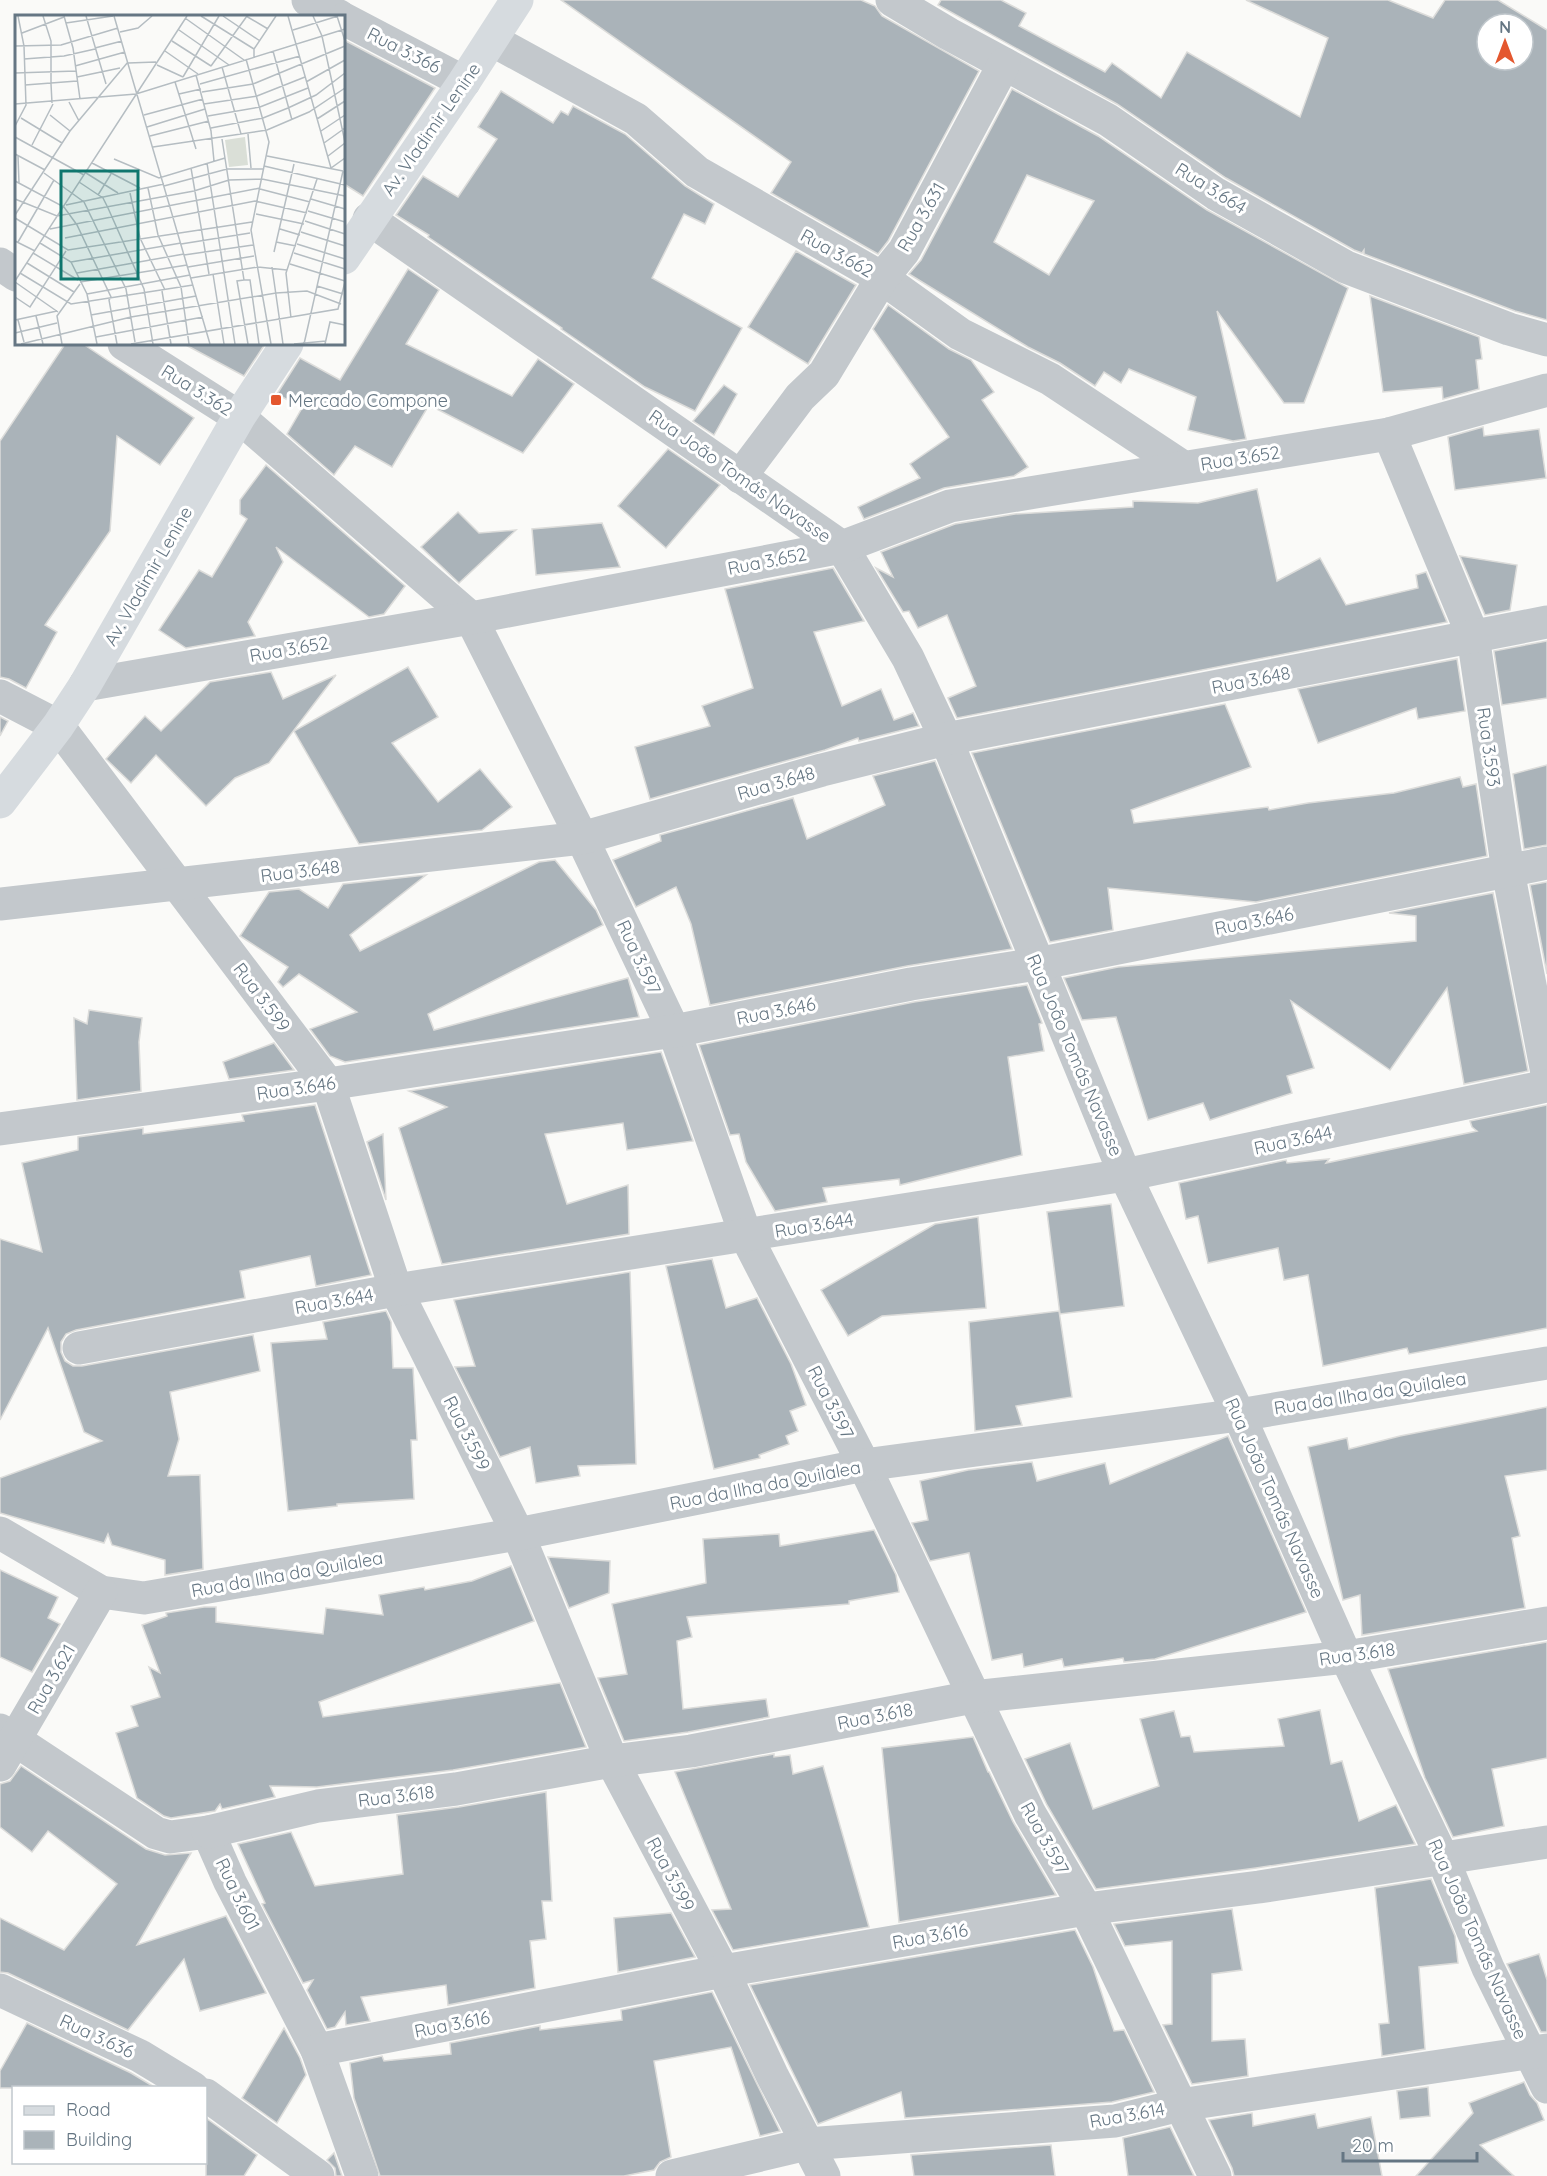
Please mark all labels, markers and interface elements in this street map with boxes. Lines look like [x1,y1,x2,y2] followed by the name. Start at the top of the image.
[1475,12,1535,72] north arrow
[15,15,345,345] inset map
[1499,17,1511,37] text: N
[363,22,445,78] street label: Rua 3.366
[376,58,486,200] street label: Av. Vladimir Lenine
[1171,157,1251,219] street label: Rua 3.664
[892,178,950,256] street label: Rua 3.631
[796,224,878,282] street label: Rua 3.662
[157,359,237,421] street label: Rua 3.362
[288,389,448,412] place label: Mercado Compone
[269,393,283,407] marker: Mercado Compone
[644,404,836,548] street label: Rua João Tomás Navasse
[1199,440,1281,476] street label: Rua 3.652
[99,502,197,650] street label: Av. Vladimir Lenine
[725,542,809,580] street label: Rua 3.652
[248,631,330,667] street label: Rua 3.652
[1210,661,1292,699] street label: Rua 3.648
[1472,706,1506,788] street label: Rua 3.593
[734,761,818,805] street label: Rua 3.648
[259,855,341,887] street label: Rua 3.648
[1213,902,1296,940] street label: Rua 3.646
[612,916,666,998] street label: Rua 3.597
[1022,950,1128,1160] street label: Rua João Tomás Navasse
[229,958,295,1036] street label: Rua 3.599
[735,992,818,1030] street label: Rua 3.646
[255,1071,337,1105] street label: Rua 3.646
[1252,1120,1334,1160] street label: Rua 3.644
[773,1207,855,1243] street label: Rua 3.644
[293,1283,375,1319] street label: Rua 3.644
[803,1362,859,1442] street label: Rua 3.597
[1272,1366,1468,1420] street label: Rua da Ilha da Quilalea
[438,1392,496,1474] street label: Rua 3.599
[1220,1394,1330,1602] street label: Rua João Tomás Navasse
[667,1455,863,1515] street label: Rua da Ilha da Quilalea
[189,1546,385,1602] street label: Rua da Ilha da Quilalea
[1317,1637,1397,1671] street label: Rua 3.618
[22,1640,80,1718] street label: Rua 3.621
[835,1697,915,1735] street label: Rua 3.618
[357,1780,435,1812] street label: Rua 3.618
[1016,1798,1074,1878] street label: Rua 3.597
[642,1833,700,1915] street label: Rua 3.599
[1423,1835,1533,2043] street label: Rua João Tomás Navasse
[211,1854,265,1934] street label: Rua 3.601
[890,1918,970,1954] street label: Rua 3.616
[412,2005,492,2043] street label: Rua 3.616
[56,2009,138,2063] street label: Rua 3.636
[12,2086,207,2164] legend
[1088,2097,1166,2133] street label: Rua 3.614
[66,2098,111,2121] text: Road
[1343,2125,1476,2163] scale bar
[66,2128,132,2151] text: Building
[1352,2134,1394,2157] text: 20 m

